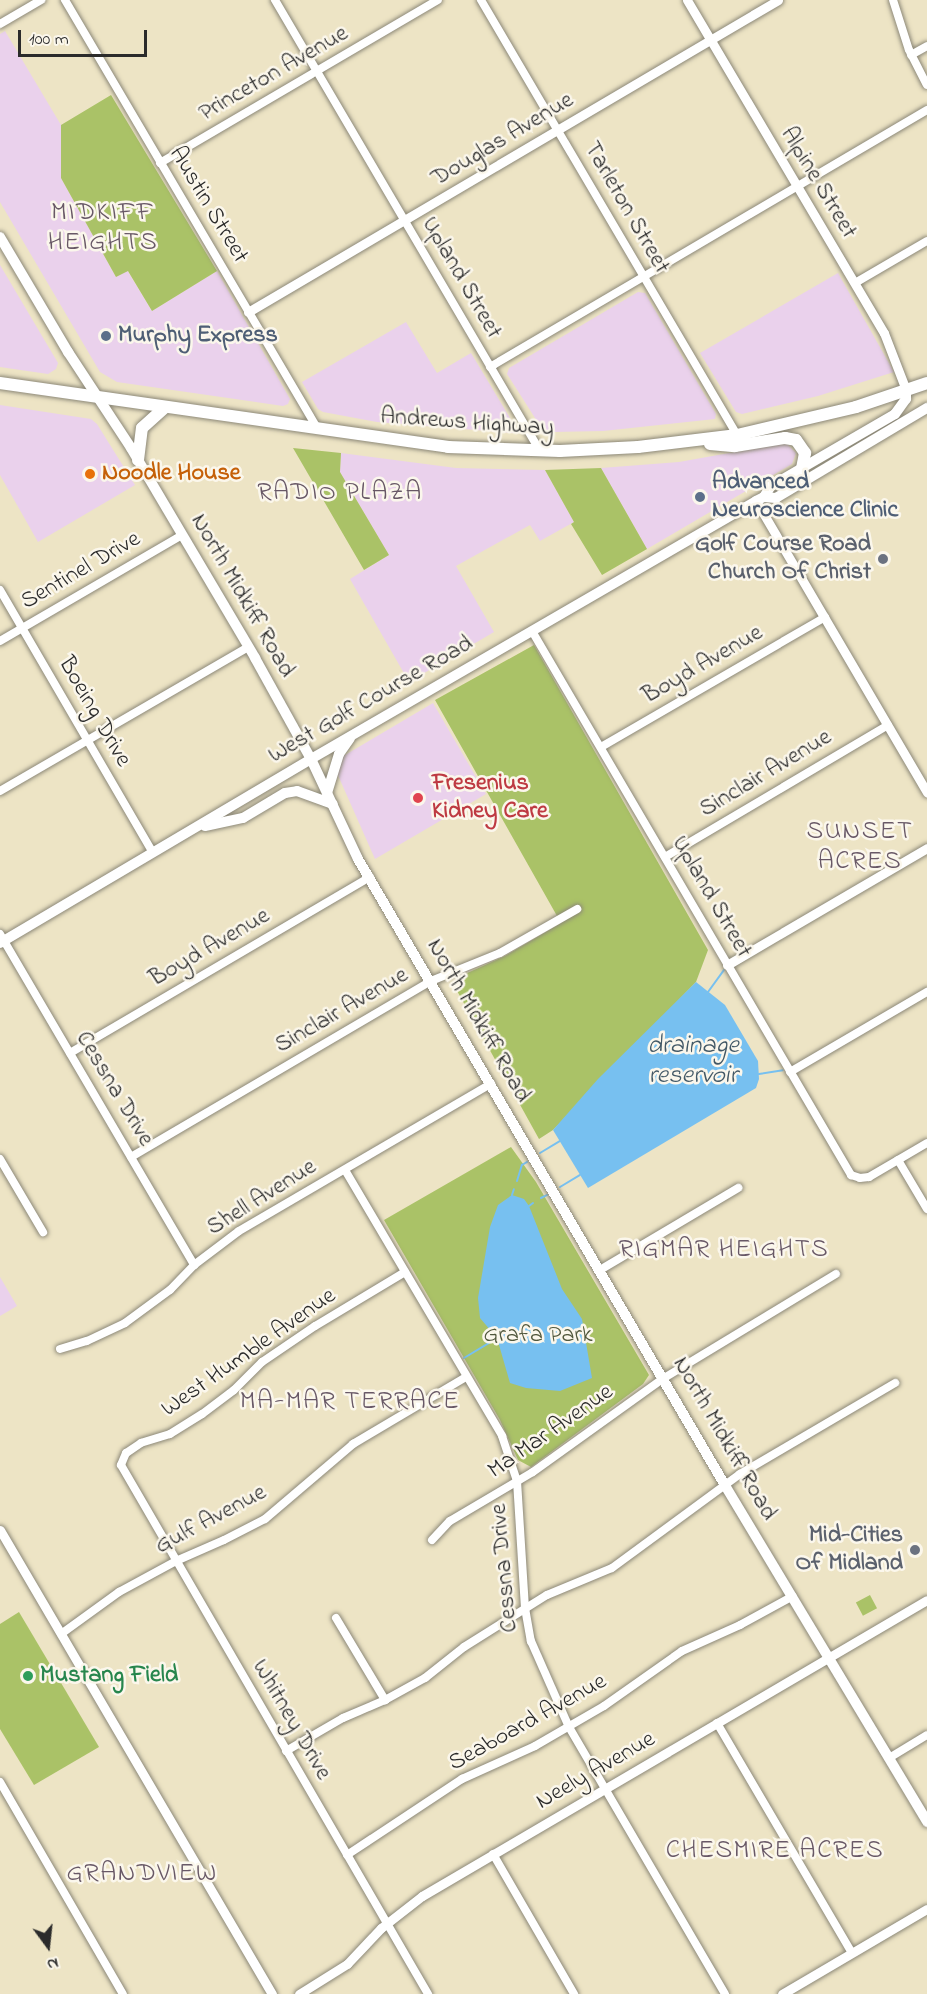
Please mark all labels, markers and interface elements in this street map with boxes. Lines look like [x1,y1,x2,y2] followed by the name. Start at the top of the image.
[21,18,150,56] scale bar
[194,20,354,128] street label: Princeton Avenue
[29,27,69,53] text: 100 m
[427,86,579,194] street label: Douglas Avenue
[773,122,863,244] street label: Alpine Street
[577,137,675,279] street label: Tarleton Street
[162,141,254,269] street label: Austin Street
[48,198,158,260] district label: MIDKIFF HEIGHTS
[414,212,508,344] street label: Upland Street
[118,322,278,350] place label: Murphy Express
[99,329,113,343] marker: Murphy Express
[379,403,555,443] street label: Andrews Highway
[102,460,240,488] place label: Noodle House
[83,467,97,481] marker: Noodle House
[712,469,898,525] place label: Advanced Neuroscience Clinic
[257,478,423,510] district label: RADIO PLAZA
[693,490,707,504] marker: Advanced Neuroscience Clinic
[183,509,301,683] street label: North Midkiff Road
[16,525,146,617] street label: Sentinel Drive
[695,531,871,587] place label: Golf Course Road Church Of Christ
[876,552,890,566] marker: Golf Course Road Church Of Christ
[638,619,768,711] street label: Boyd Avenue
[264,630,478,770] street label: West Golf Course Road
[51,652,137,772] street label: Boeing Drive
[695,723,837,825] street label: Sinclair Avenue
[432,770,548,826] place label: Fresenius Kidney Care
[409,789,427,807] marker: Fresenius Kidney Care
[806,817,914,879] district label: SUNSET ACRES
[664,831,758,963] street label: Upland Street
[145,902,275,994] street label: Boyd Avenue
[419,934,537,1108] street label: North Midkiff Road
[270,961,414,1061] street label: Sinclair Avenue
[68,1026,160,1152] street label: Cessna Drive
[647,1031,739,1092] water label: drainage reservoir
[202,1153,322,1243] street label: Shell Avenue
[619,1235,829,1267] district label: RIGMAR HEIGHTS
[156,1282,342,1424] street label: West Humble Avenue
[484,1322,592,1350] park label: Grafa Park
[665,1352,783,1526] street label: North Midkiff Road
[483,1378,619,1486] street label: Ma Mar Avenue
[240,1387,460,1419] district label: MA-MAR TERRACE
[151,1479,271,1561] street label: Gulf Avenue
[485,1502,525,1634] street label: Cessna Drive
[795,1522,903,1578] place label: Mid-Cities Of Midland
[908,1543,922,1557] marker: Mid-Cities Of Midland
[245,1655,337,1785] street label: Whitney Drive
[40,1662,178,1690] place label: Mustang Field
[444,1668,612,1778] street label: Seaboard Avenue
[21,1669,35,1683] marker: Mustang Field
[531,1725,661,1817] street label: Neely Avenue
[666,1836,884,1868] district label: CHESMIRE ACRES
[66,1859,218,1891] district label: GRANDVIEW
[18,1916,78,1976] north arrow
[44,1950,61,1976] text: N

